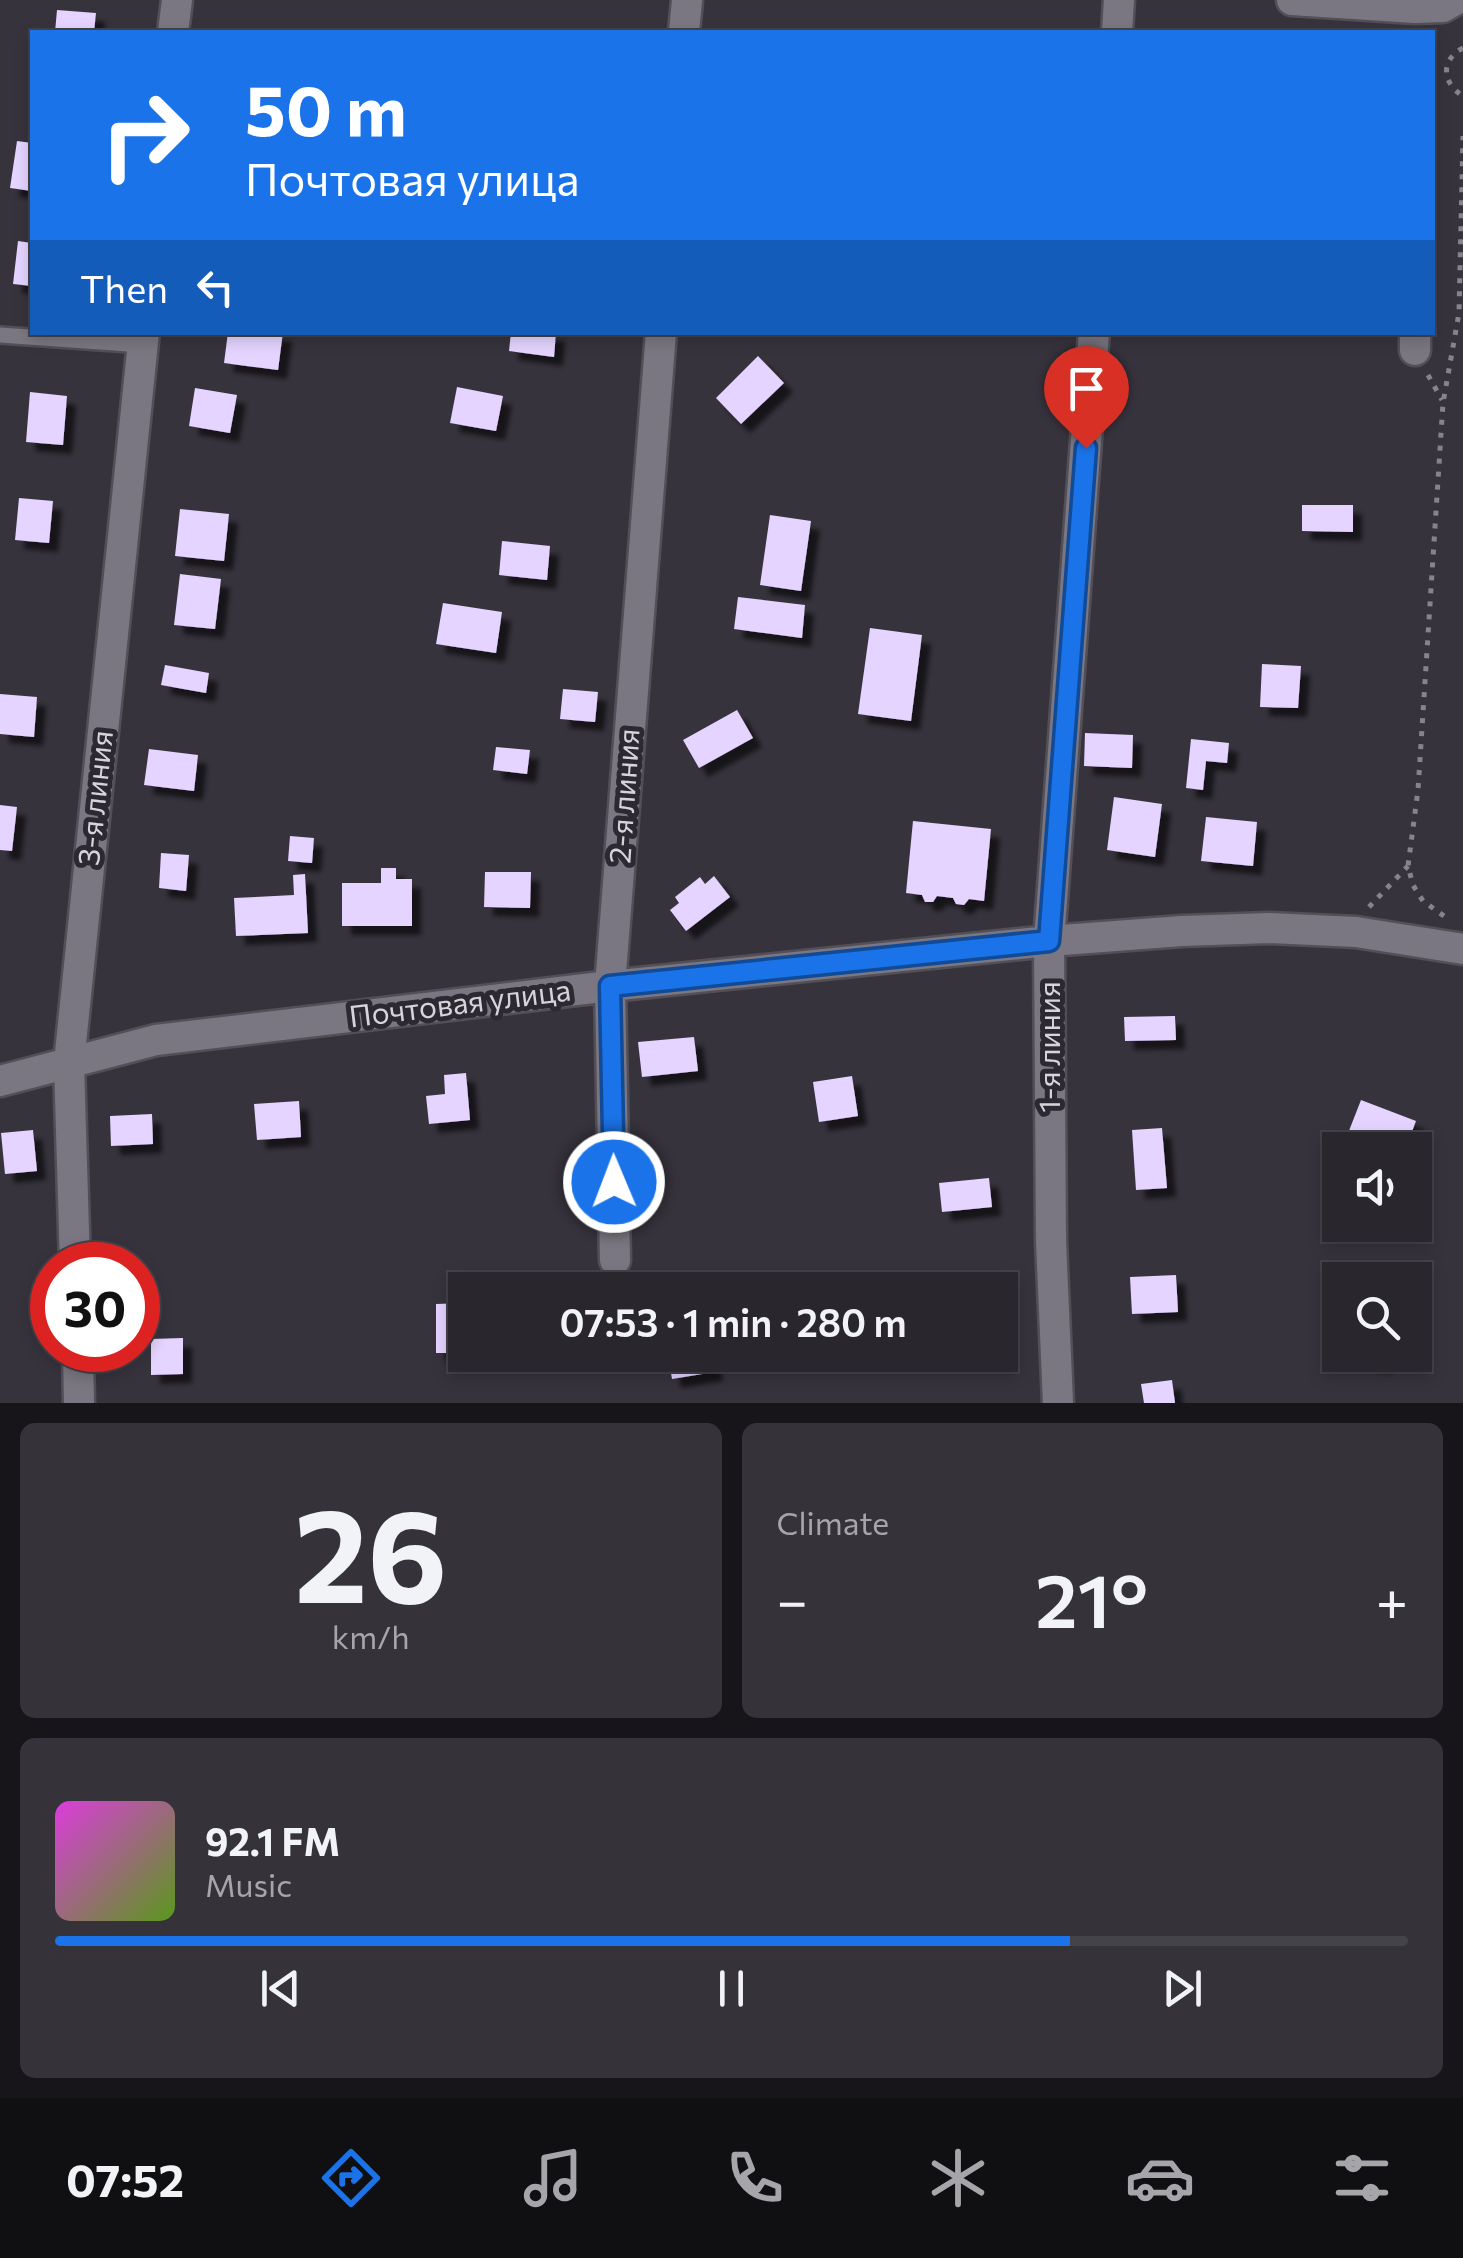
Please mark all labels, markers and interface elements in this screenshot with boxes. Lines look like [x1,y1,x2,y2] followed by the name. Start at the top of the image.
[245,65,407,150] text: 50 m
[80,70,210,200] icon: right
[245,150,580,205] text: Почтовая улица
[188,260,243,315] icon: left
[80,264,168,311] text: Then
[1044,346,1129,449] pin
[1059,361,1114,416] icon: arrive
[599,727,646,865] street label: 2-я линия
[68,728,119,867] street label: 3-я линия
[347,970,573,1033] street label: Почтовая улица
[1029,981,1066,1113] street label: 1-я линия
[562,1130,666,1234] position arrow
[1322,1132,1432,1372] map controls
[1322,1132,1432,1242] button: sound
[30,1242,160,1372] speed limit sign: 30
[1322,1262,1432,1372] button: search
[559,1298,907,1345] text: 07:53 · 1 min · 280 m
[294,1471,447,1630] text: 26
[777,1502,889,1542] text: Climate
[1035,1552,1148,1643] text: 21°
[777,1565,808,1632] text: −
[1376,1565,1408,1632] text: +
[332,1616,410,1656] text: km/h
[205,1817,340,1864] text: 92.1 FM
[205,1864,292,1904] text: Music
[253,1961,308,2016] icon: previous
[704,1961,759,2016] icon: pause
[1155,1961,1210,2016] icon: next
[316,2143,386,2213] icon: directions
[518,2143,588,2213] icon: music
[720,2143,790,2213] icon: phone
[923,2143,993,2213] icon: climate
[1125,2143,1195,2213] icon: car
[1327,2143,1397,2213] icon: filters
[66,2151,184,2206] text: 07:52

